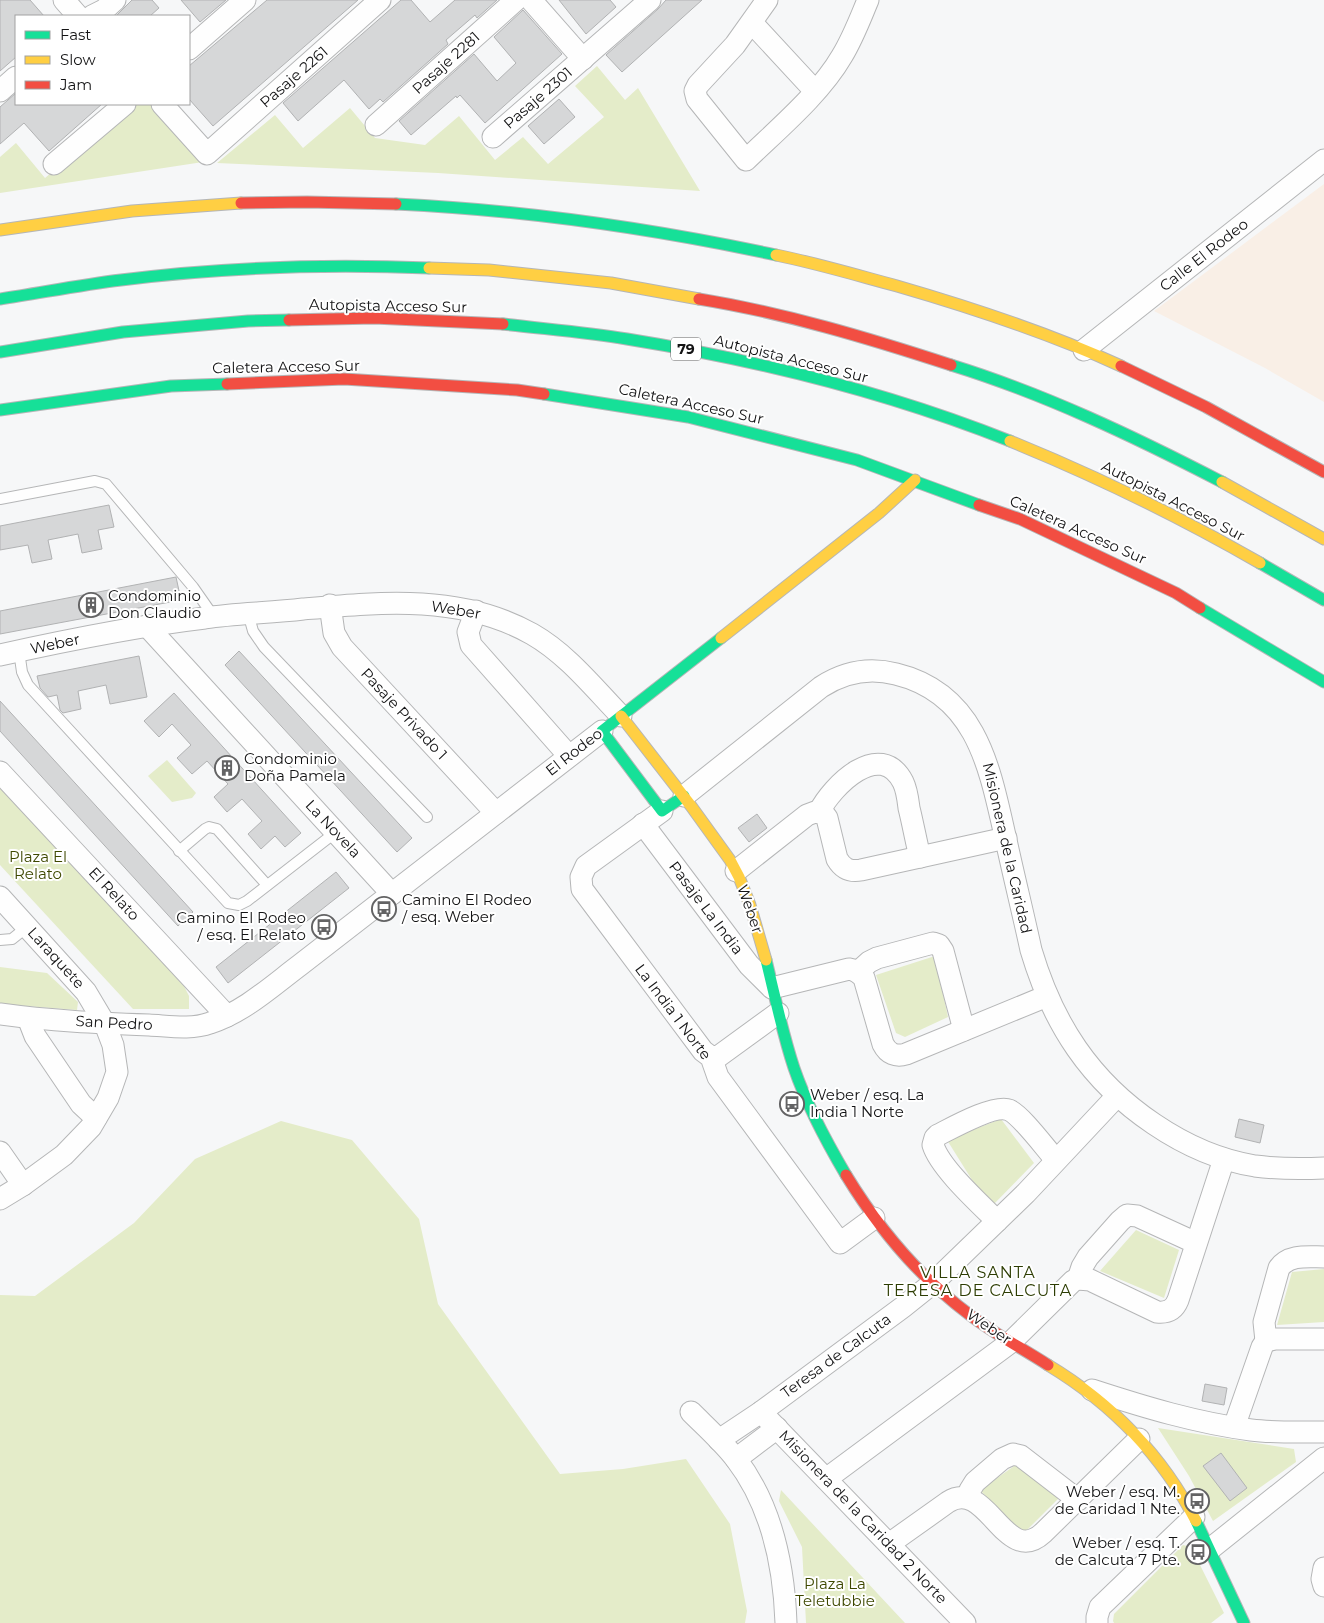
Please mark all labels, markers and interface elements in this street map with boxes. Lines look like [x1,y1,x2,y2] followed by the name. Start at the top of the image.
[15,15,190,105] legend
[60,25,91,44] text: Fast
[408,27,483,98] street label: Pasaje 2281
[256,42,332,111] street label: Pasaje 2261
[60,50,96,69] text: Slow
[499,63,576,133] street label: Pasaje 2301
[59,75,92,94] text: Jam
[1156,214,1252,295] street label: Calle El Rodeo
[309,295,467,316] street label: Autopista Acceso Sur
[712,330,870,387] street label: Autopista Acceso Sur
[671,338,701,360] road number: 79
[212,356,360,377] street label: Caletera Acceso Sur
[617,379,765,428] street label: Caletera Acceso Sur
[1098,456,1248,545] street label: Autopista Acceso Sur
[1007,491,1150,568] street label: Caletera Acceso Sur
[108,586,201,622] place label: Condominio Don Claudio
[78,592,104,618] building icon: Condominio Don Claudio
[430,596,482,623] street label: Weber
[28,629,81,658] street label: Weber
[357,664,452,764] street label: Pasaje Privado 1
[541,724,606,780] street label: El Rodeo
[244,749,346,785] place label: Condominio Doña Pamela
[214,755,240,781] building icon: Condominio Doña Pamela
[979,761,1036,935] street label: Misionera de la Caridad
[302,796,365,862] street label: La Novela
[9,847,67,883] park label: Plaza El Relato
[665,857,748,958] street label: Pasaje La India
[85,863,144,924] street label: El Relato
[733,882,768,936] street label: Weber
[401,890,532,926] place label: Camino El Rodeo / esq. Weber
[371,896,397,922] bus stop icon: Camino El Rodeo / esq. Weber
[176,908,306,944] place label: Camino El Rodeo / esq. El Relato
[311,914,337,940] bus stop icon: Camino El Rodeo / esq. El Relato
[24,923,89,992] street label: Laraquete
[631,960,716,1063] street label: La India 1 Norte
[75,1011,153,1034] street label: San Pedro
[810,1085,924,1121] place label: Weber / esq. La India 1 Norte
[779,1091,805,1117] bus stop icon: Weber / esq. La India 1 Norte
[884,1263,1072,1300] district label: VILLA SANTA TERESA DE CALCUTA
[963,1305,1015,1348] street label: Weber
[777,1309,895,1402] street label: Teresa de Calcuta
[775,1426,951,1607] street label: Misionera de la Caridad 2 Norte
[1055,1482,1180,1518] place label: Weber / esq. M. de Caridad 1 Nte.
[1184,1488,1210,1514] bus stop icon: Weber / esq. M. de Caridad 1 Nte.
[1055,1533,1180,1569] place label: Weber / esq. T. de Calcuta 7 Pte.
[1185,1539,1211,1565] bus stop icon: Weber / esq. T. de Calcuta 7 Pte.
[795,1574,875,1610] park label: Plaza La Teletubbie

